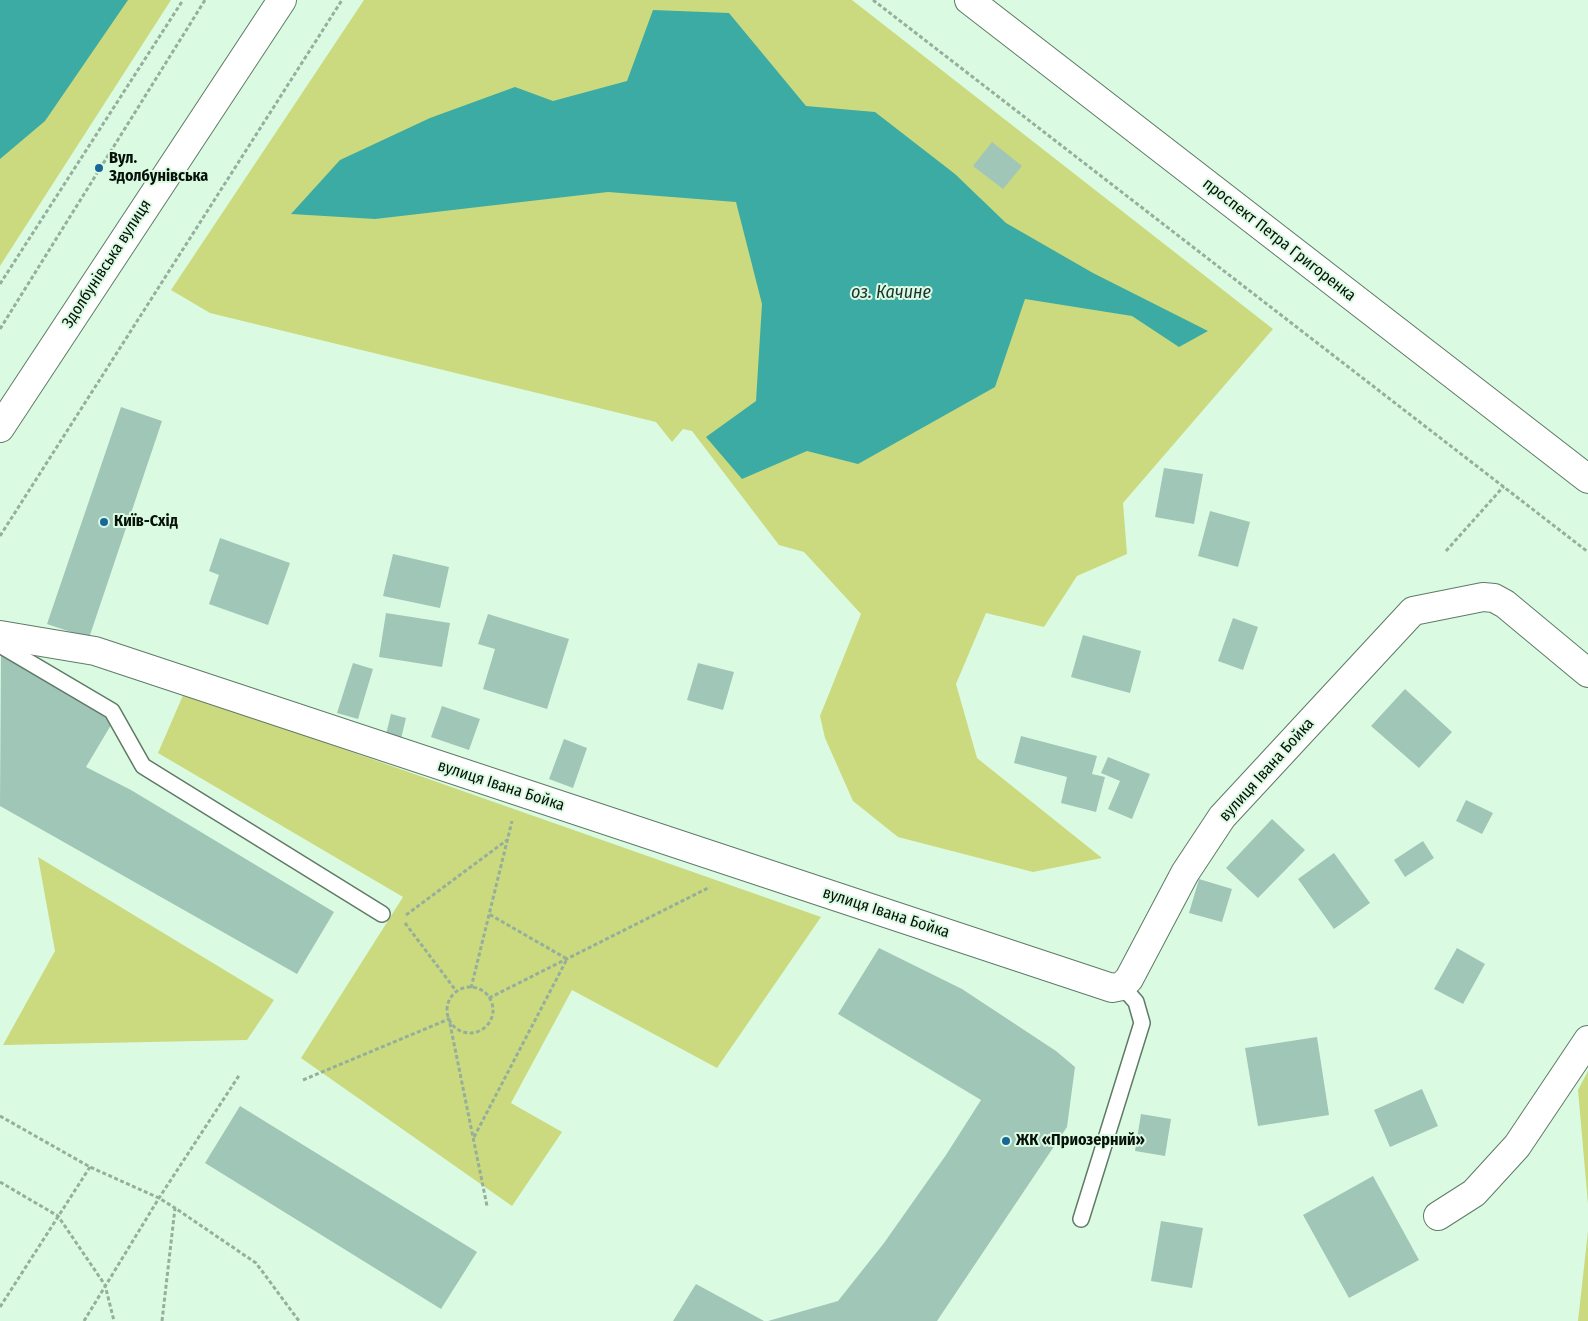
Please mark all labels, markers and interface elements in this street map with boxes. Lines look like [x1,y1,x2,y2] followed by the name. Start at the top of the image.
[109,149,208,187] place label: Вул. Здолбунівська
[93,162,105,174] marker: Вул. Здолбунівська
[1199,174,1359,306] street label: проспект Петра Григоренка
[58,196,156,332] street label: Здолбунівська вулиця
[851,282,931,304] water label: оз. Качине
[114,512,178,532] place label: Київ-Схід
[98,516,110,528] marker: Київ-Схід
[1216,714,1318,826] street label: вулиця Івана Бойка
[435,756,567,816] street label: вулиця Івана Бойка
[820,883,952,943] street label: вулиця Івана Бойка
[1016,1131,1145,1151] place label: ЖК «Приозерний»
[1000,1135,1012,1147] marker: ЖК «Приозерний»

